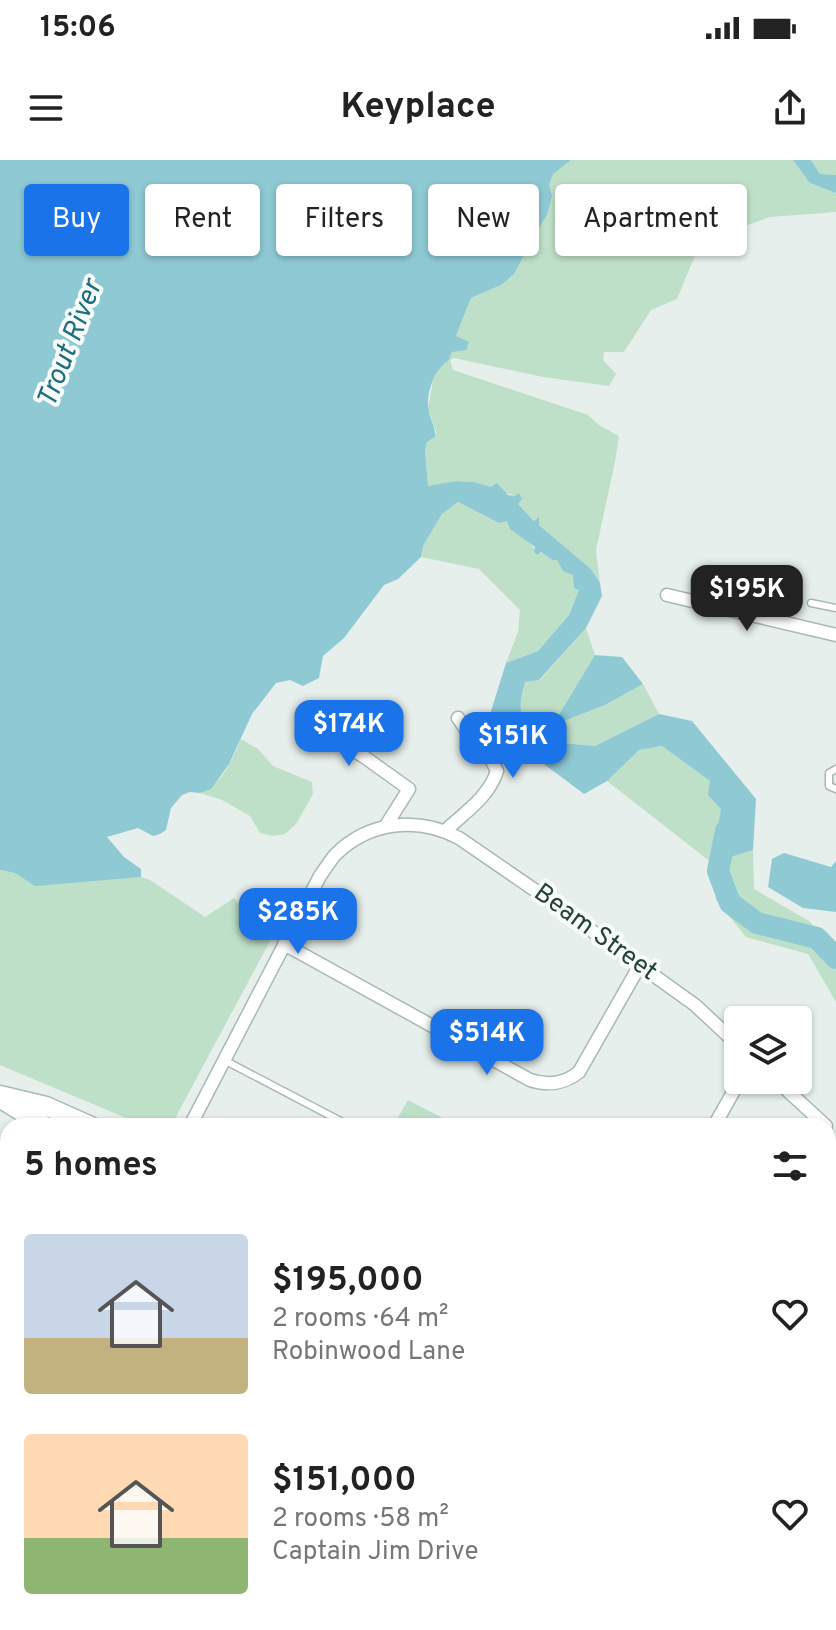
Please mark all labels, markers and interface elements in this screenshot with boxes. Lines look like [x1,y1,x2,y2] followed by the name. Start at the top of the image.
[40,10,116,47] text: 15:06
[341,85,495,131] text: Keyplace
[24,86,68,130] icon: menu
[768,86,812,130] icon: share
[24,184,129,256] chip: Buy
[145,184,260,256] chip: Rent
[276,184,412,256] chip: Filters
[428,184,539,256] chip: New
[555,184,747,256] chip: Apartment
[30,273,113,413] water label: Trout River
[691,565,803,633] pin: $195K
[709,574,785,607] text: $195K
[293,700,405,768] pin: $174K
[313,709,385,742] text: $174K
[457,712,569,780] pin: $151K
[478,721,548,754] text: $151K
[527,877,663,989] street label: Beam Street
[242,888,354,956] pin: $285K
[257,897,339,930] text: $285K
[724,1006,812,1094] map controls
[724,1006,812,1094] button: layers
[431,1009,543,1077] pin: $514K
[448,1018,526,1051] text: $514K
[768,1144,812,1188] icon: filters
[24,1145,158,1188] text: 5 homes
[272,1260,424,1303] text: $195,000
[88,1266,184,1362] icon: home
[768,1292,812,1336] icon: heart
[272,1303,448,1336] text: 2 rooms · 64 m²
[272,1336,465,1369] text: Robinwood Lane
[272,1460,417,1503] text: $151,000
[88,1466,184,1562] icon: home
[768,1492,812,1536] icon: heart
[272,1503,449,1536] text: 2 rooms · 58 m²
[272,1536,478,1569] text: Captain Jim Drive

